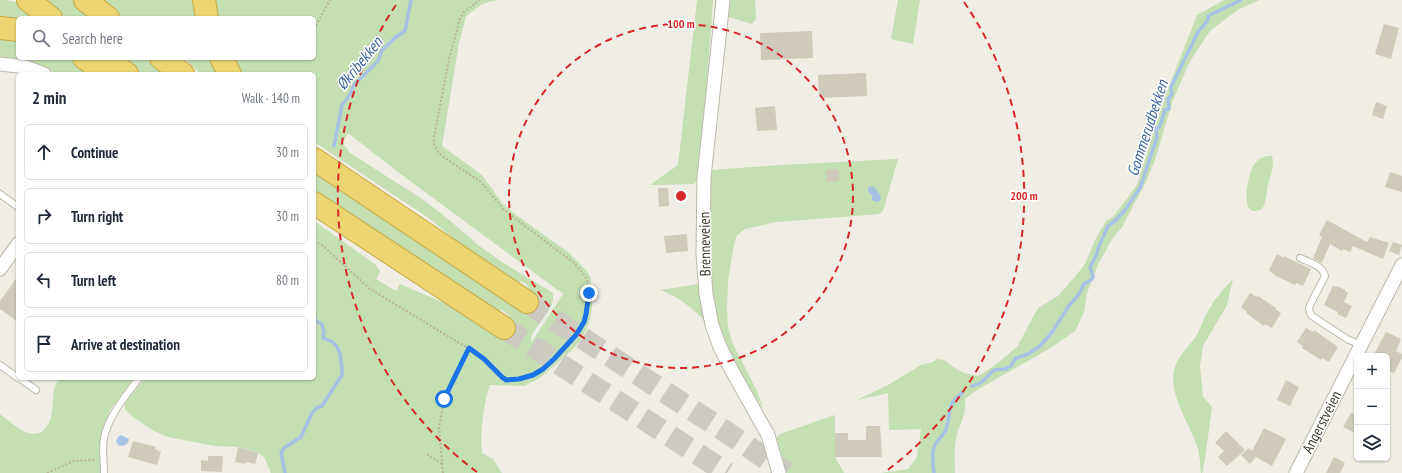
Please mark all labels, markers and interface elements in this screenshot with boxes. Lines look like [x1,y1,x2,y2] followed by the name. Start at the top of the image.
[16,16,316,60] search box
[667,16,695,31] text: 100 m
[30,27,52,49] icon: search
[62,29,123,48] text: Search here
[332,32,387,94] water label: Økribekken
[1122,76,1172,179] water label: Gommerudbekken
[32,87,66,109] text: 2 min
[242,90,300,107] text: Walk · 140 m
[33,141,55,163] icon: ahead
[71,143,118,162] text: Continue
[276,144,299,161] text: 30 m
[1010,188,1038,203] text: 200 m
[674,189,688,203] centre of rings
[33,205,55,227] icon: right
[71,207,123,226] text: Turn right
[276,208,299,225] text: 30 m
[694,212,715,276] street label: Brenneveien
[33,269,55,291] icon: left
[71,271,116,290] text: Turn left
[276,272,299,289] text: 80 m
[580,284,598,302] route end
[33,333,55,355] icon: arrive
[71,335,180,354] text: Arrive at destination
[1354,353,1390,461] map controls
[1354,353,1390,389] button: +
[1298,387,1345,456] street label: Angerstveien
[1354,389,1390,425] button: −
[435,390,453,408] route start
[1354,425,1390,461] button: layers

